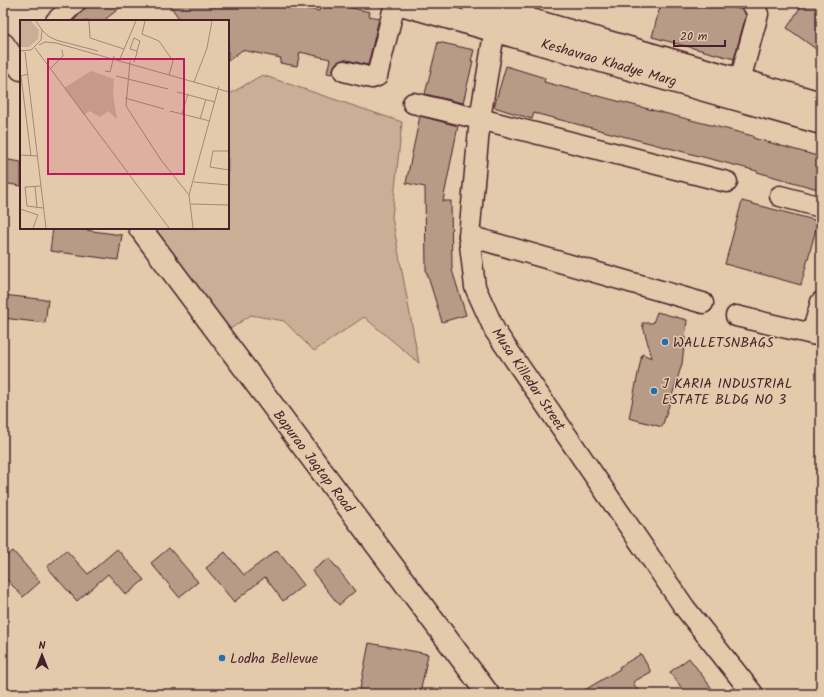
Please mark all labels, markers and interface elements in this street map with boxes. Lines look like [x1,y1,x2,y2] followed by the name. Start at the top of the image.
[20,20,229,229] inset map
[674,22,725,48] scale bar
[680,27,708,46] text: 20 m
[538,33,679,93] street label: Keshavrao Khadye Marg
[485,324,571,436] street label: Musa Killedar Street
[673,332,774,354] place label: WALLETSNBAGS
[660,337,670,347] marker: WALLETSNBAGS
[662,373,792,411] place label: J KARIA INDUSTRIAL ESTATE BLDG NO 3
[649,386,659,396] marker: J KARIA INDUSTRIAL ESTATE BLDG NO 3
[267,405,360,519] street label: Bapurao Jagtap Road
[22,635,62,675] north arrow
[39,637,46,655] text: N
[230,648,319,670] place label: Lodha Bellevue
[217,653,227,663] marker: Lodha Bellevue

